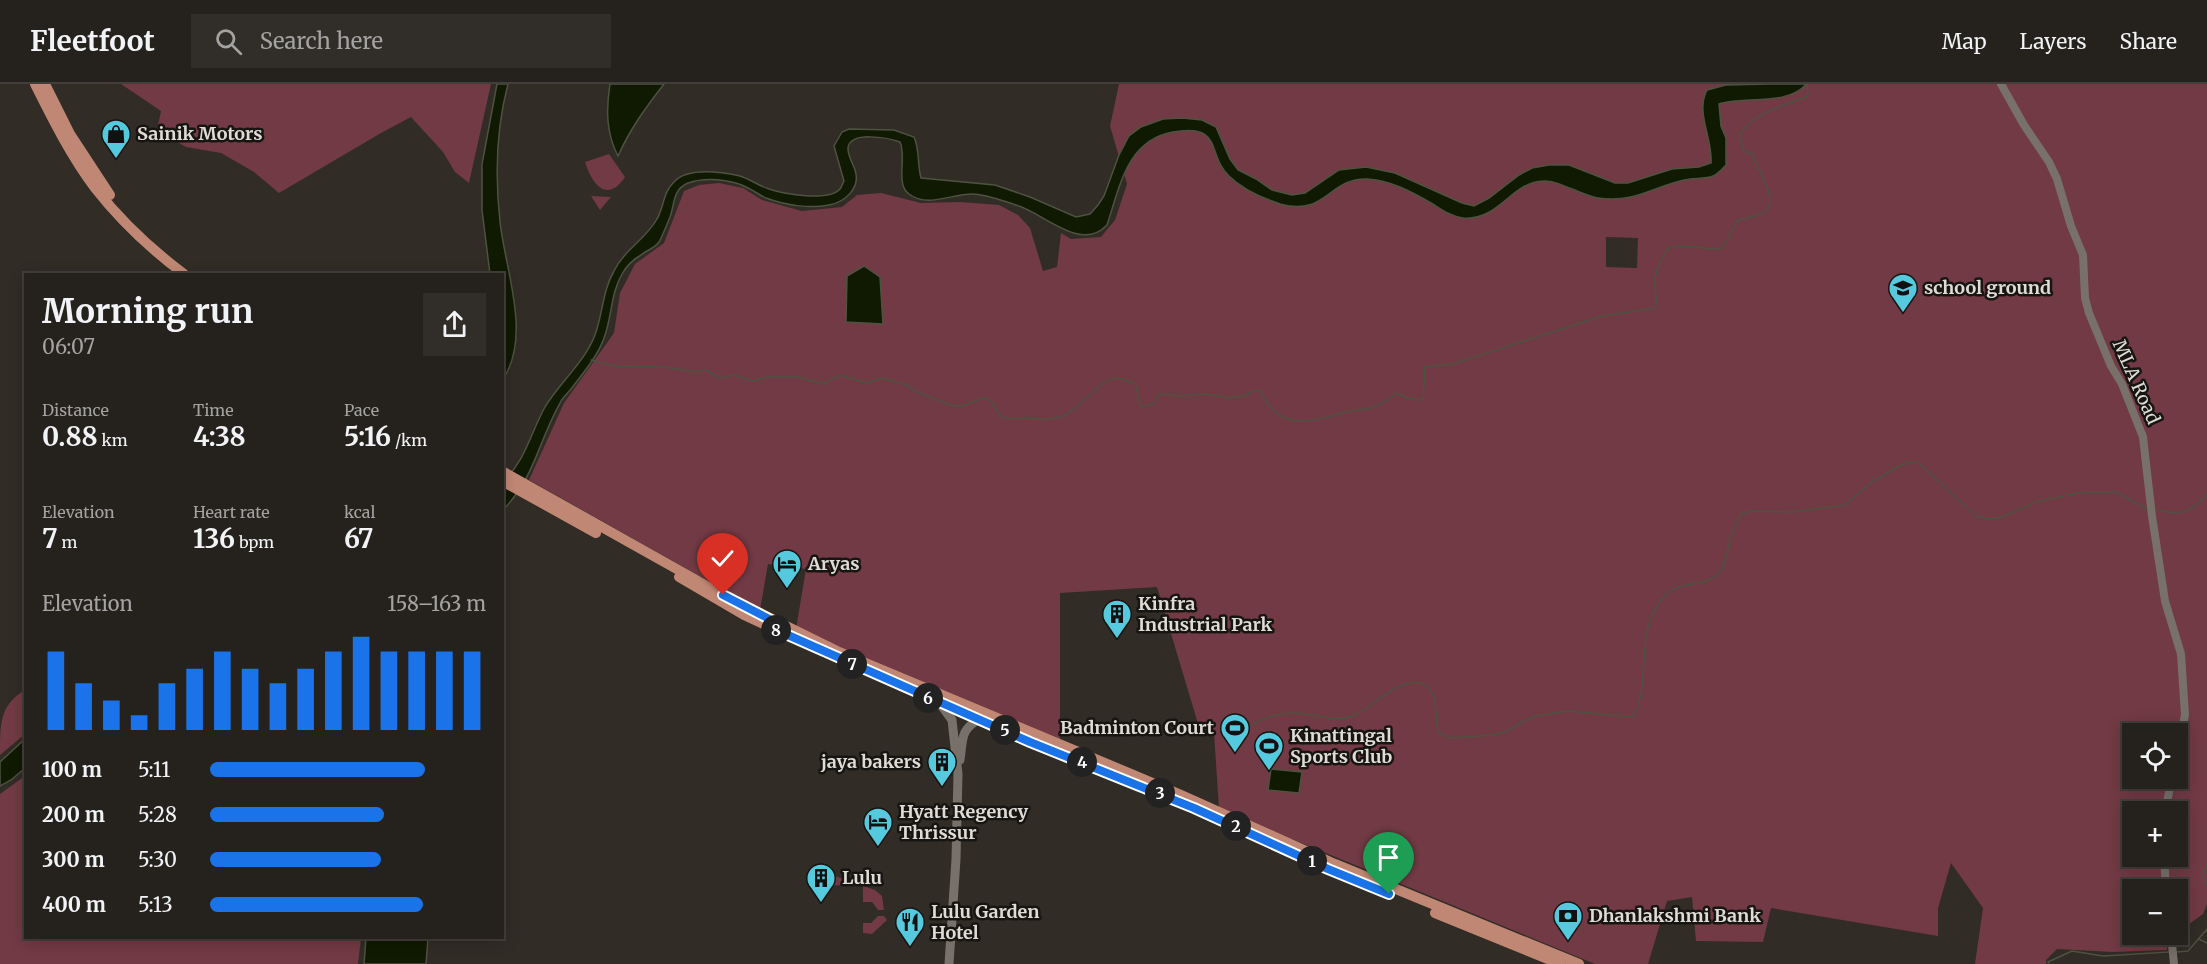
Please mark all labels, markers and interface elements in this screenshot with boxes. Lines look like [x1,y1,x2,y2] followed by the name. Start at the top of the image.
[191,14,611,68] search box
[30,23,155,59] text: Fleetfoot
[212,25,245,58] icon: search
[260,27,383,55] text: Search here
[1942,28,1987,55] text: Map
[2020,28,2087,55] text: Layers
[2120,28,2177,55] text: Share
[100,118,132,160] shop icon: Sainik Motors
[137,122,262,145] place label: Sainik Motors
[1887,272,1919,314] school or university icon: school ground
[1924,276,2051,299] place label: school ground
[42,291,253,332] text: Morning run
[423,293,486,356] button: share
[42,334,95,359] text: 06:07
[2108,336,2165,428] street label: MLA Road
[42,400,109,420] text: Distance
[193,400,234,420] text: Time
[344,400,379,420] text: Pace
[42,420,98,453] text: 0.88
[193,420,246,453] text: 4:38
[344,420,391,453] text: 5:16
[98,430,128,450] text: km
[391,430,427,450] text: /km
[42,502,115,522] text: Elevation
[193,502,270,522] text: Heart rate
[344,502,375,522] text: kcal
[42,522,58,555] text: 7
[193,522,235,555] text: 136
[344,522,373,555] text: 67
[58,532,77,552] text: m
[235,532,274,552] text: bpm
[697,533,748,595] pin
[706,542,739,575] icon: check
[771,548,803,590] hotel icon: Aryas
[807,552,860,575] place label: Aryas
[42,591,133,616] text: Elevation
[387,591,486,616] text: 158–163 m
[1138,592,1273,636] place label: Kinfra Industrial Park
[1101,598,1133,640] building icon: Kinfra Industrial Park
[761,615,791,645] pin: 8
[771,620,781,640] text: 8
[837,649,867,679] pin: 7
[847,654,857,674] text: 7
[913,683,943,713] pin: 6
[923,688,933,708] text: 6
[1219,712,1251,754] sports icon: Badminton Court
[990,715,1020,745] pin: 5
[1060,716,1215,739] place label: Badminton Court
[1000,720,1010,740] text: 5
[2122,723,2188,945] map controls
[2122,723,2188,789] button: locate
[1290,724,1392,768] place label: Kinattingal Sports Club
[1253,730,1285,772] sports icon: Kinattingal Sports Club
[926,746,958,788] building icon: jaya bakers
[1067,747,1097,777] pin: 4
[820,750,921,773] place label: jaya bakers
[1077,752,1087,772] text: 4
[42,757,102,782] text: 100 m
[138,757,170,782] text: 5:11
[1145,778,1175,808] pin: 3
[1155,783,1165,803] text: 3
[899,800,1029,844] place label: Hyatt Regency Thrissur
[2122,801,2188,867] button: +
[42,802,105,827] text: 200 m
[138,802,177,827] text: 5:28
[862,806,894,848] hotel icon: Hyatt Regency Thrissur
[1221,811,1251,841] pin: 2
[1231,816,1241,836] text: 2
[1363,832,1414,894] pin
[1372,841,1405,874] icon: arrive
[1297,846,1327,876] pin: 1
[42,847,105,872] text: 300 m
[138,847,177,872] text: 5:30
[1308,851,1316,871] text: 1
[805,862,837,904] building icon: Lulu
[842,866,882,889] place label: Lulu
[2122,879,2188,945] button: −
[42,892,106,917] text: 400 m
[138,892,173,917] text: 5:13
[931,900,1039,944] place label: Lulu Garden Hotel
[1552,900,1584,942] bank icon: Dhanlakshmi Bank
[1589,904,1761,927] place label: Dhanlakshmi Bank
[894,906,926,948] restaurant icon: Lulu Garden Hotel

